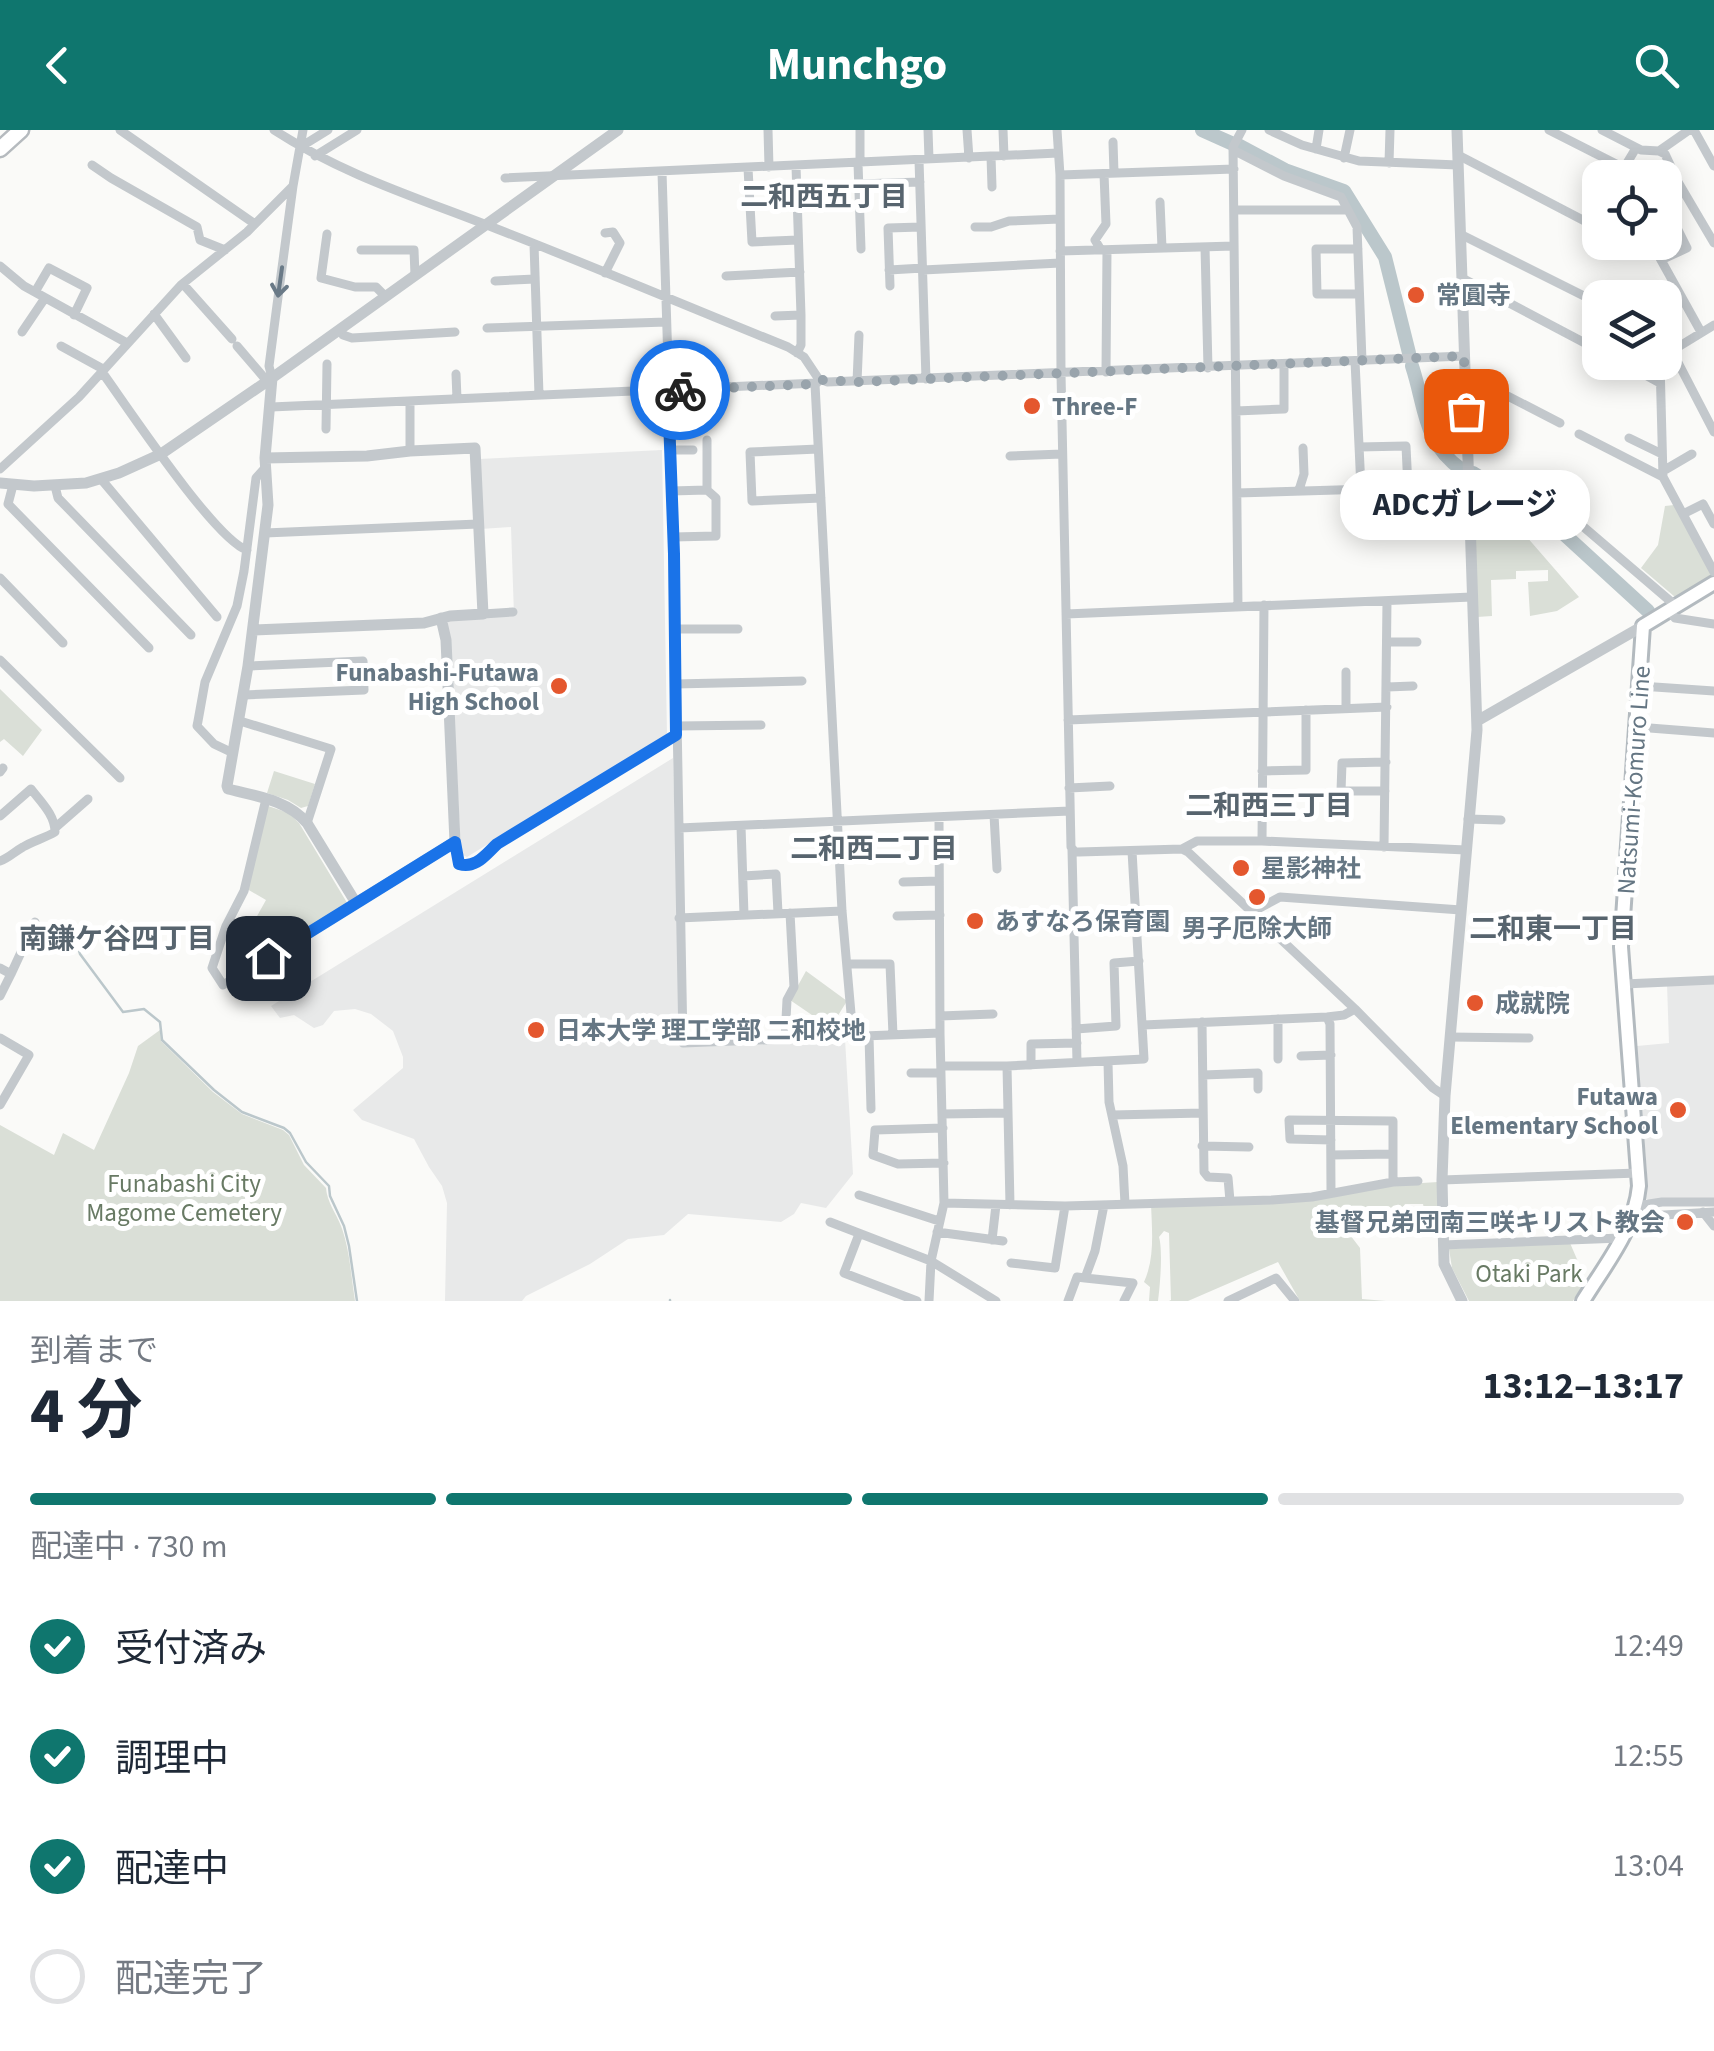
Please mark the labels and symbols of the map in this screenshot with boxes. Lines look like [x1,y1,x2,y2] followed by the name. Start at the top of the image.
[740,177,908,217] district label: 二和西五丁目
[270,265,288,298] one-way arrow
[1436,278,1511,314] place label: 常圓寺
[1405,284,1427,306] marker: 常圓寺
[630,340,730,440] courier
[1424,369,1509,454] pin
[1052,389,1137,425] place label: Three-F
[1021,395,1043,417] marker: Three-F
[1341,471,1591,541] callout: ADCガレージ
[336,655,539,720] place label: Funabashi-Futawa High School
[1608,665,1660,895] street label: Natsumi-Komuro Line
[548,675,570,697] marker: Funabashi-Futawa High School
[1185,786,1353,826] district label: 二和西三丁目
[790,829,958,869] district label: 二和西二丁目
[1261,851,1361,887] place label: 星影神社
[1230,857,1252,879] marker: 星影神社
[1246,886,1268,908] marker: 男子厄除大師
[995,904,1170,940] place label: あすなろ保育園
[1469,909,1637,949] district label: 二和東一丁目
[964,910,986,932] marker: あすなろ保育園
[1182,911,1332,947] place label: 男子厄除大師
[226,916,311,1001] pin
[19,919,215,959] district label: 南鎌ケ谷四丁目
[1495,986,1570,1022] place label: 成就院
[1464,992,1486,1014] marker: 成就院
[556,1013,866,1049] place label: 日本大学 理工学部 二和校地
[525,1019,547,1041] marker: 日本大学 理工学部 二和校地
[1450,1079,1658,1144] place label: Futawa Elementary School
[1667,1099,1689,1121] marker: Futawa Elementary School
[86,1166,282,1231] park label: Funabashi City Magome Cemetery
[1315,1205,1665,1241] place label: 基督兄弟団南三咲キリスト教会
[1674,1211,1696,1233] marker: 基督兄弟団南三咲キリスト教会
[1475,1256,1583,1292] park label: Otaki Park

